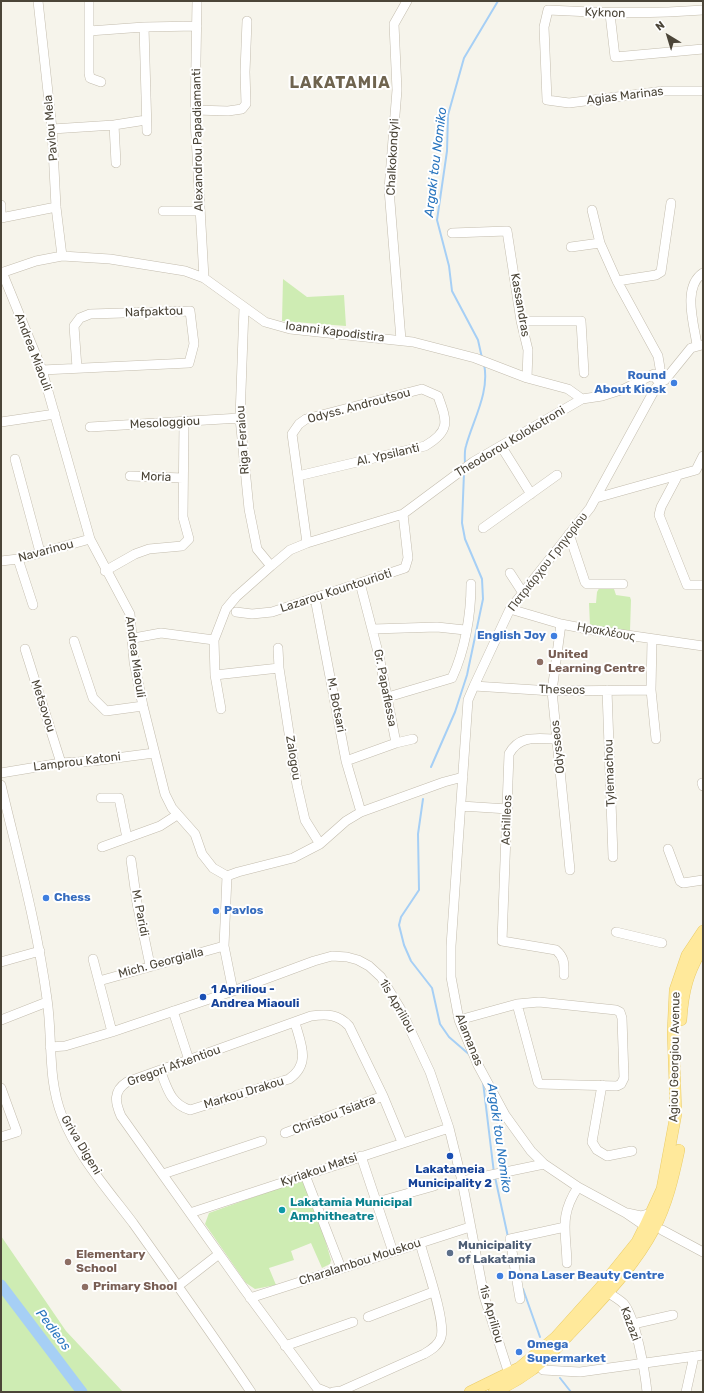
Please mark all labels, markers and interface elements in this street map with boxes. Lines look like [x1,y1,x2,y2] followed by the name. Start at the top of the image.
[584,5,626,21] street label: Kyknon
[648,16,688,56] north arrow
[653,19,667,34] text: N
[190,68,206,212] street label: Alexandrou Papadiamanti
[289,73,391,93] district label: LAKATAMIA
[586,84,664,108] street label: Agias Marinas
[41,94,61,162] street label: Pavlou Mela
[422,106,450,218] water label: Argaki tou Nomiko
[384,118,402,196] street label: Chalkokondyli
[507,272,533,338] street label: Kassandras
[125,304,183,320] street label: Nafpaktou
[12,311,54,393] street label: Andrea Miaouli
[285,319,385,345] street label: Ioanni Kapodistira
[594,369,666,397] place label: Round About Kiosk
[669,378,679,388] marker: Round About Kiosk
[306,385,412,427] street label: Odyss. Androutsou
[452,403,568,481] street label: Theodorou Kolokotroni
[233,405,253,475] street label: Riga Feraiou
[129,414,201,432] street label: Mesologgiou
[355,441,421,469] street label: Al. Ypsilanti
[141,469,171,485] street label: Moria
[505,510,591,614] street label: Πατριάρχου Γρηγορίου
[17,537,75,565] street label: Navarinou
[278,566,394,616] street label: Lazarou Kountourioti
[122,615,148,699] street label: Andrea Miaouli
[576,620,636,644] street label: Ηρακλέους
[477,629,546,643] place label: English Joy
[549,631,559,641] marker: English Joy
[370,648,400,728] street label: Gr. Papaflessa
[548,648,645,676] place label: United Learning Centre
[535,657,545,667] marker: United Learning Centre
[324,677,348,733] street label: M. Botsari
[28,678,58,734] street label: Metsovou
[539,682,585,698] street label: Theseos
[548,720,568,774] street label: Odysseos
[282,735,304,781] street label: Zalogou
[602,739,618,807] street label: Tylemachou
[32,749,122,775] street label: Lamprou Katoni
[499,795,515,845] street label: Achilleos
[128,888,152,938] street label: M. Paridi
[54,891,91,905] place label: Chess
[41,893,51,903] marker: Chess
[224,904,263,918] place label: Pavlos
[211,906,221,916] marker: Pavlos
[117,945,205,981] street label: Mich. Georgialla
[376,977,418,1035] street label: 1is Apriliou
[211,983,299,1011] place label: 1 Apriliou - Andrea Miaouli
[198,992,208,1002] marker: 1 Apriliou - Andrea Miaouli
[667,992,683,1122] street label: Agiou Georgiou Avenue
[452,1012,486,1068] street label: Alamanas
[125,1042,223,1090] street label: Gregori Afxentiou
[202,1074,286,1112] street label: Markou Drakou
[484,1082,514,1194] water label: Argaki tou Nomiko
[290,1093,378,1137] street label: Christou Tsiatra
[58,1113,104,1177] street label: Griva Digeni
[279,1150,359,1190] street label: Kyriakou Matsi
[445,1151,455,1161] marker: Lakatameia Municipality 2
[408,1163,492,1191] place label: Lakatameia Municipality 2
[290,1196,412,1224] place label: Lakatamia Municipal Amphitheatre
[277,1205,287,1215] marker: Lakatamia Municipal Amphitheatre
[297,1236,423,1288] street label: Charalambou Mouskou
[458,1239,535,1267] place label: Municipality of Lakatamia
[76,1248,145,1276] place label: Elementary School
[445,1248,455,1258] marker: Municipality of Lakatamia
[63,1257,73,1267] marker: Elementary School
[508,1269,664,1283] place label: Dona Laser Beauty Centre
[495,1271,505,1281] marker: Dona Laser Beauty Centre
[93,1280,177,1294] place label: Primary Shool
[80,1282,90,1292] marker: Primary Shool
[476,1283,506,1345] street label: 1is Apriliou
[617,1305,643,1343] street label: Kazazi
[32,1306,74,1354] water label: Pedieos
[527,1338,606,1366] place label: Omega Supermarket
[514,1347,524,1357] marker: Omega Supermarket

